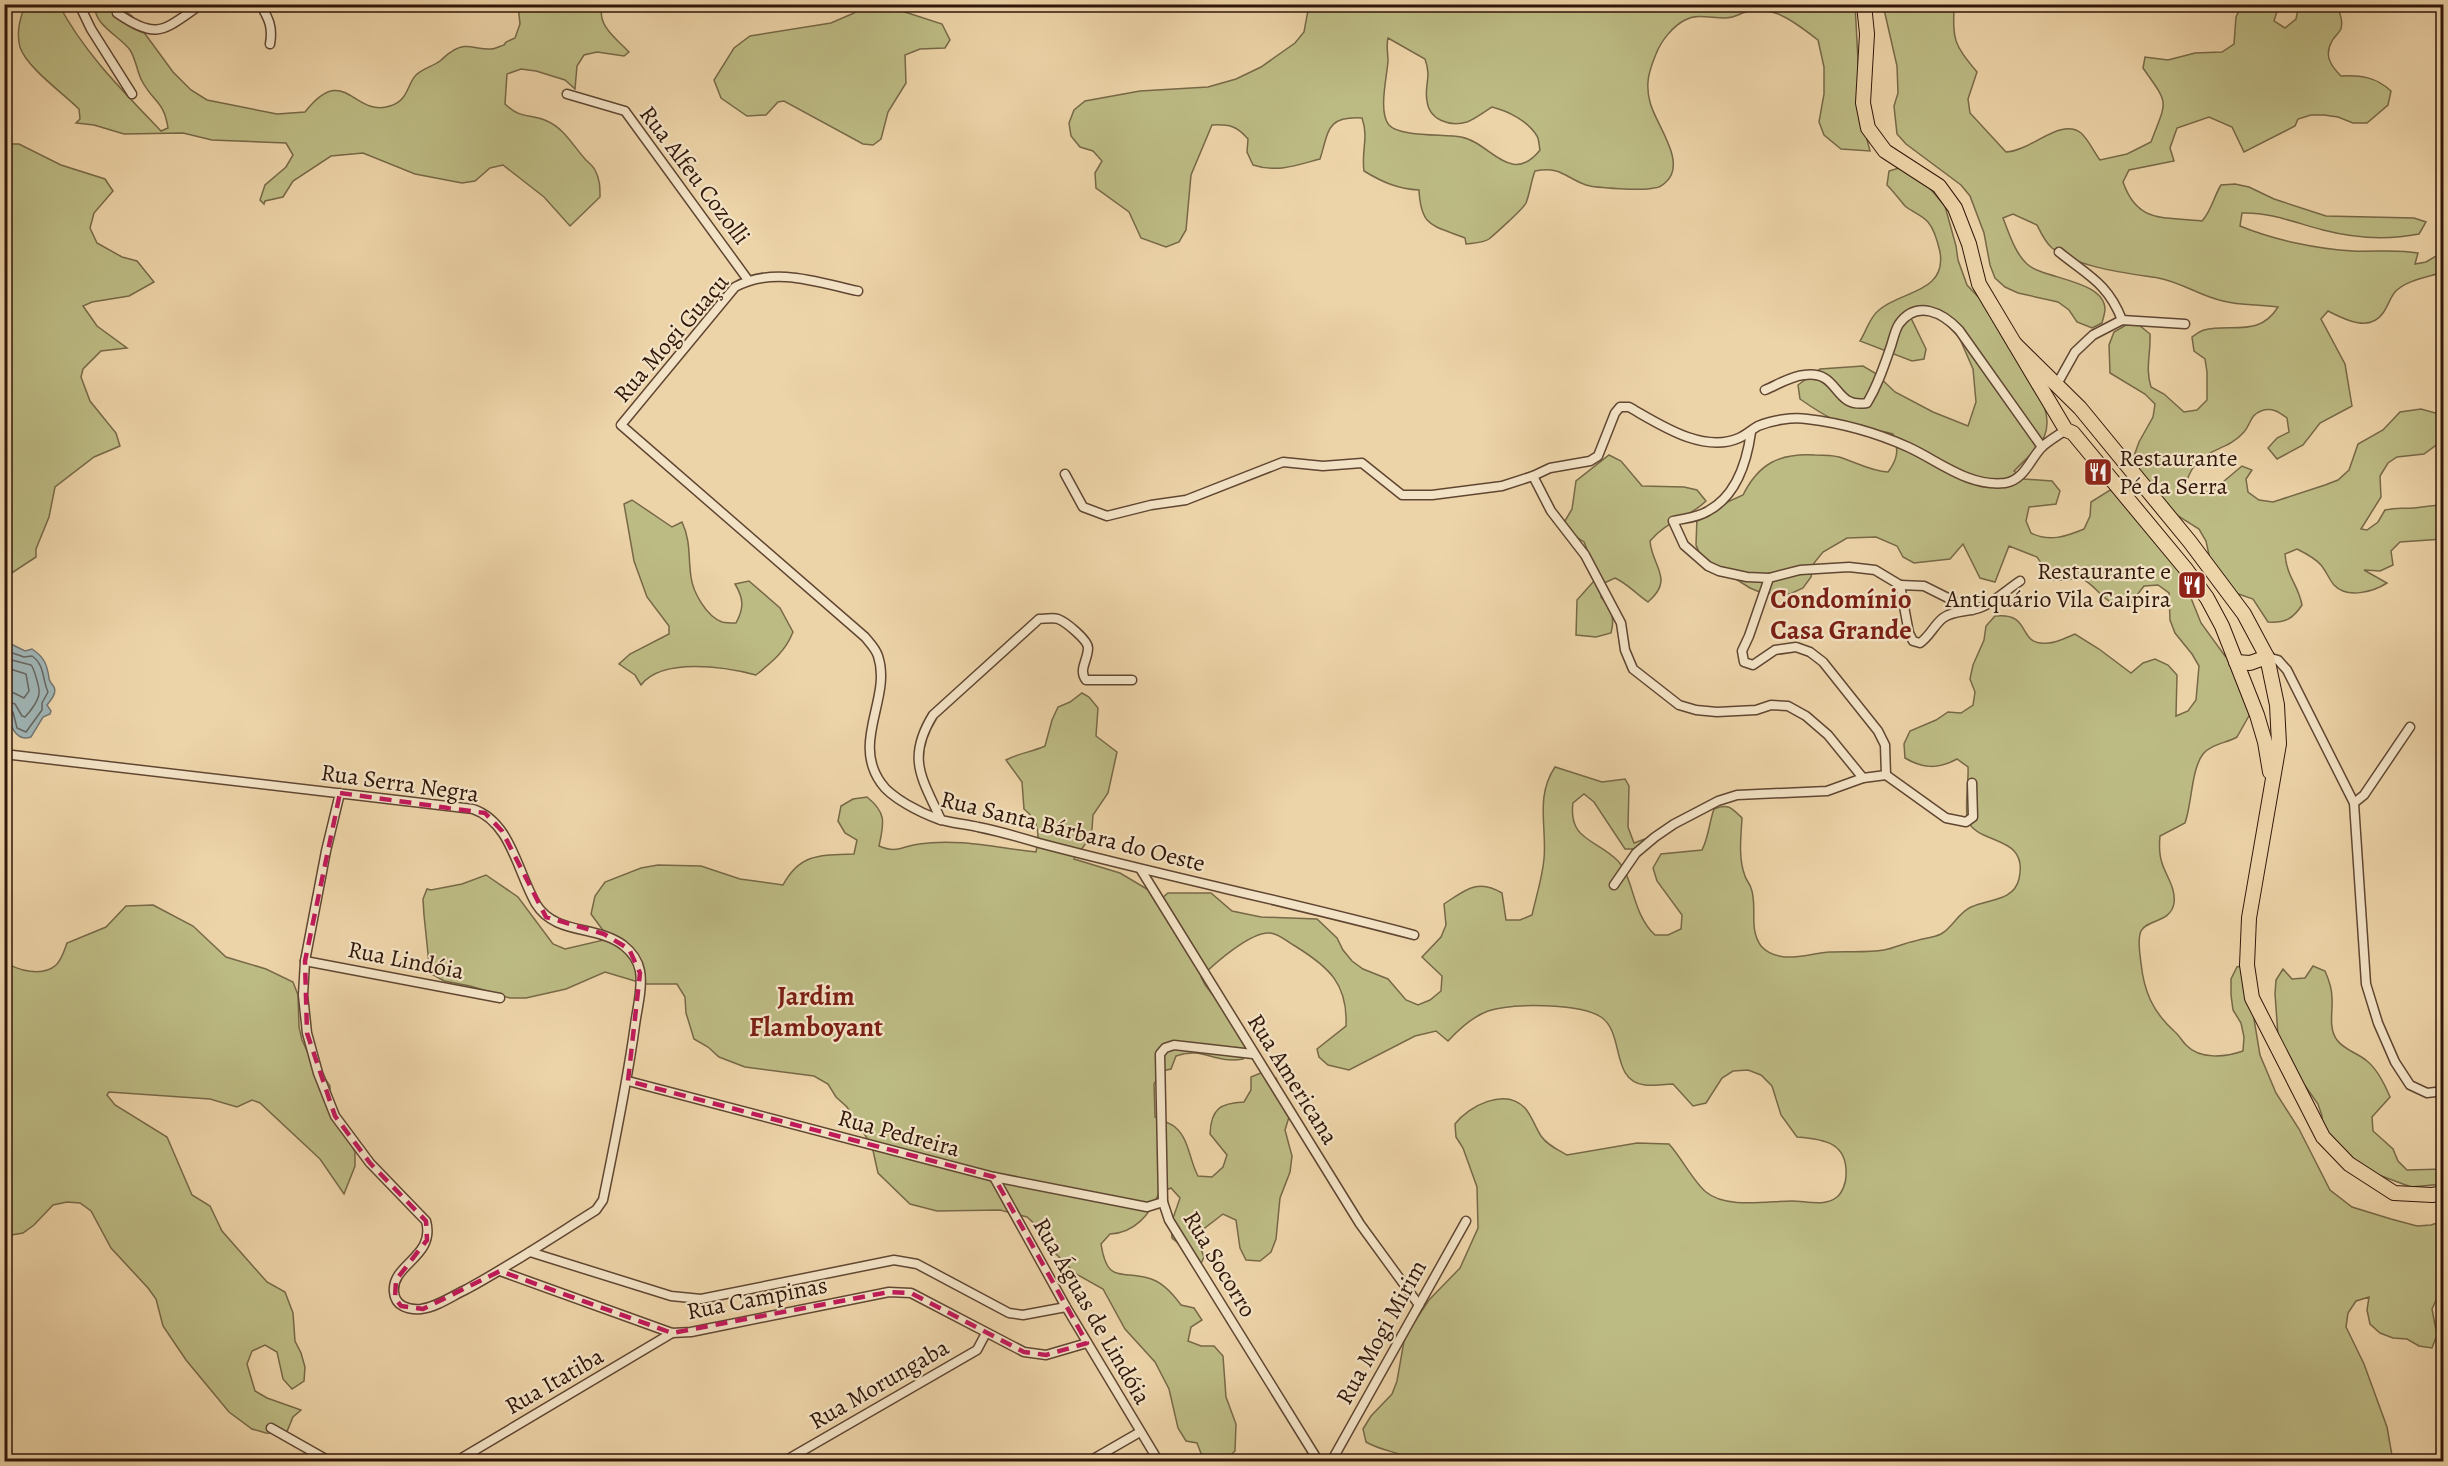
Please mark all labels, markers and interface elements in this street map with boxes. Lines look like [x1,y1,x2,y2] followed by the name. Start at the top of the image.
[632,99,758,251] street label: Rua Alfeu Cozolli
[606,267,736,409] street label: Rua Mogi Guaçu
[2119,442,2237,502] place label: Restaurante Pé da Serra
[2082,456,2114,488] restaurant icon: Restaurante Pé da Serra
[1945,555,2172,615] place label: Restaurante e Antiquário Vila Caipira
[2176,569,2208,601] restaurant icon: Restaurante e Antiquário Vila Caipira
[1770,581,1912,648] district label: Condomínio Casa Grande
[319,756,482,810] street label: Rua Serra Negra
[937,783,1209,879] street label: Rua Santa Bárbara do Oeste
[345,933,468,987] street label: Rua Lindóia
[749,978,883,1045] district label: Jardim Flamboyant
[1240,1008,1346,1151] street label: Rua Americana
[834,1101,964,1165] street label: Rua Pedreira
[1176,1205,1264,1323] street label: Rua Socorro
[1025,1212,1159,1411] street label: Rua Águas de Lindóia
[1328,1254,1434,1410] street label: Rua Mogi Mirim
[684,1269,830,1327] street label: Rua Campinas
[803,1331,955,1437] street label: Rua Morungaba
[499,1340,610,1422] street label: Rua Itatiba

